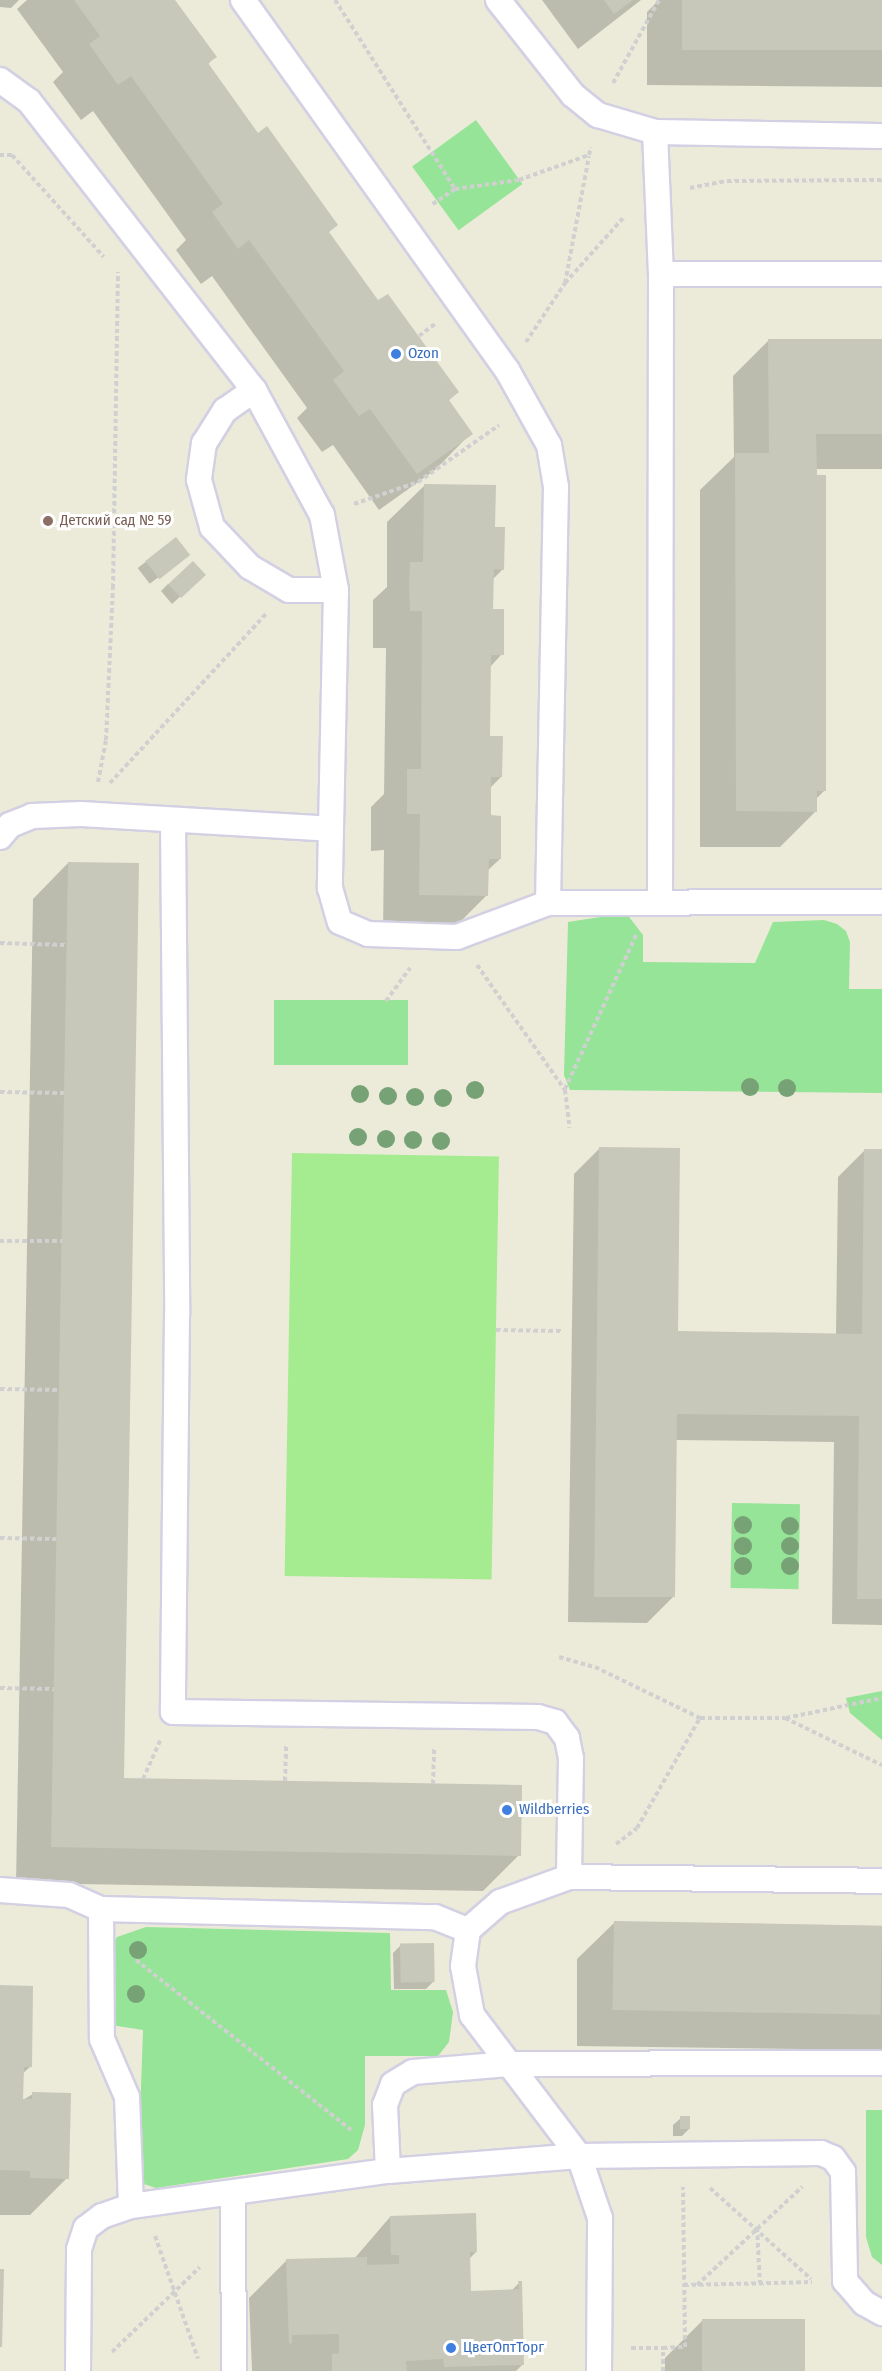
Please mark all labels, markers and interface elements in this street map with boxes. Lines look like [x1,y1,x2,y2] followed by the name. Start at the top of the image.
[408,345,439,363] place label: Ozon
[389,347,403,361] marker: Ozon
[60,512,171,530] place label: Детский сад № 59
[41,514,55,528] marker: Детский сад № 59
[519,1801,589,1819] place label: Wildberries
[500,1803,514,1817] marker: Wildberries
[463,2339,544,2357] place label: ЦветОптТорг
[444,2341,458,2355] marker: ЦветОптТорг

